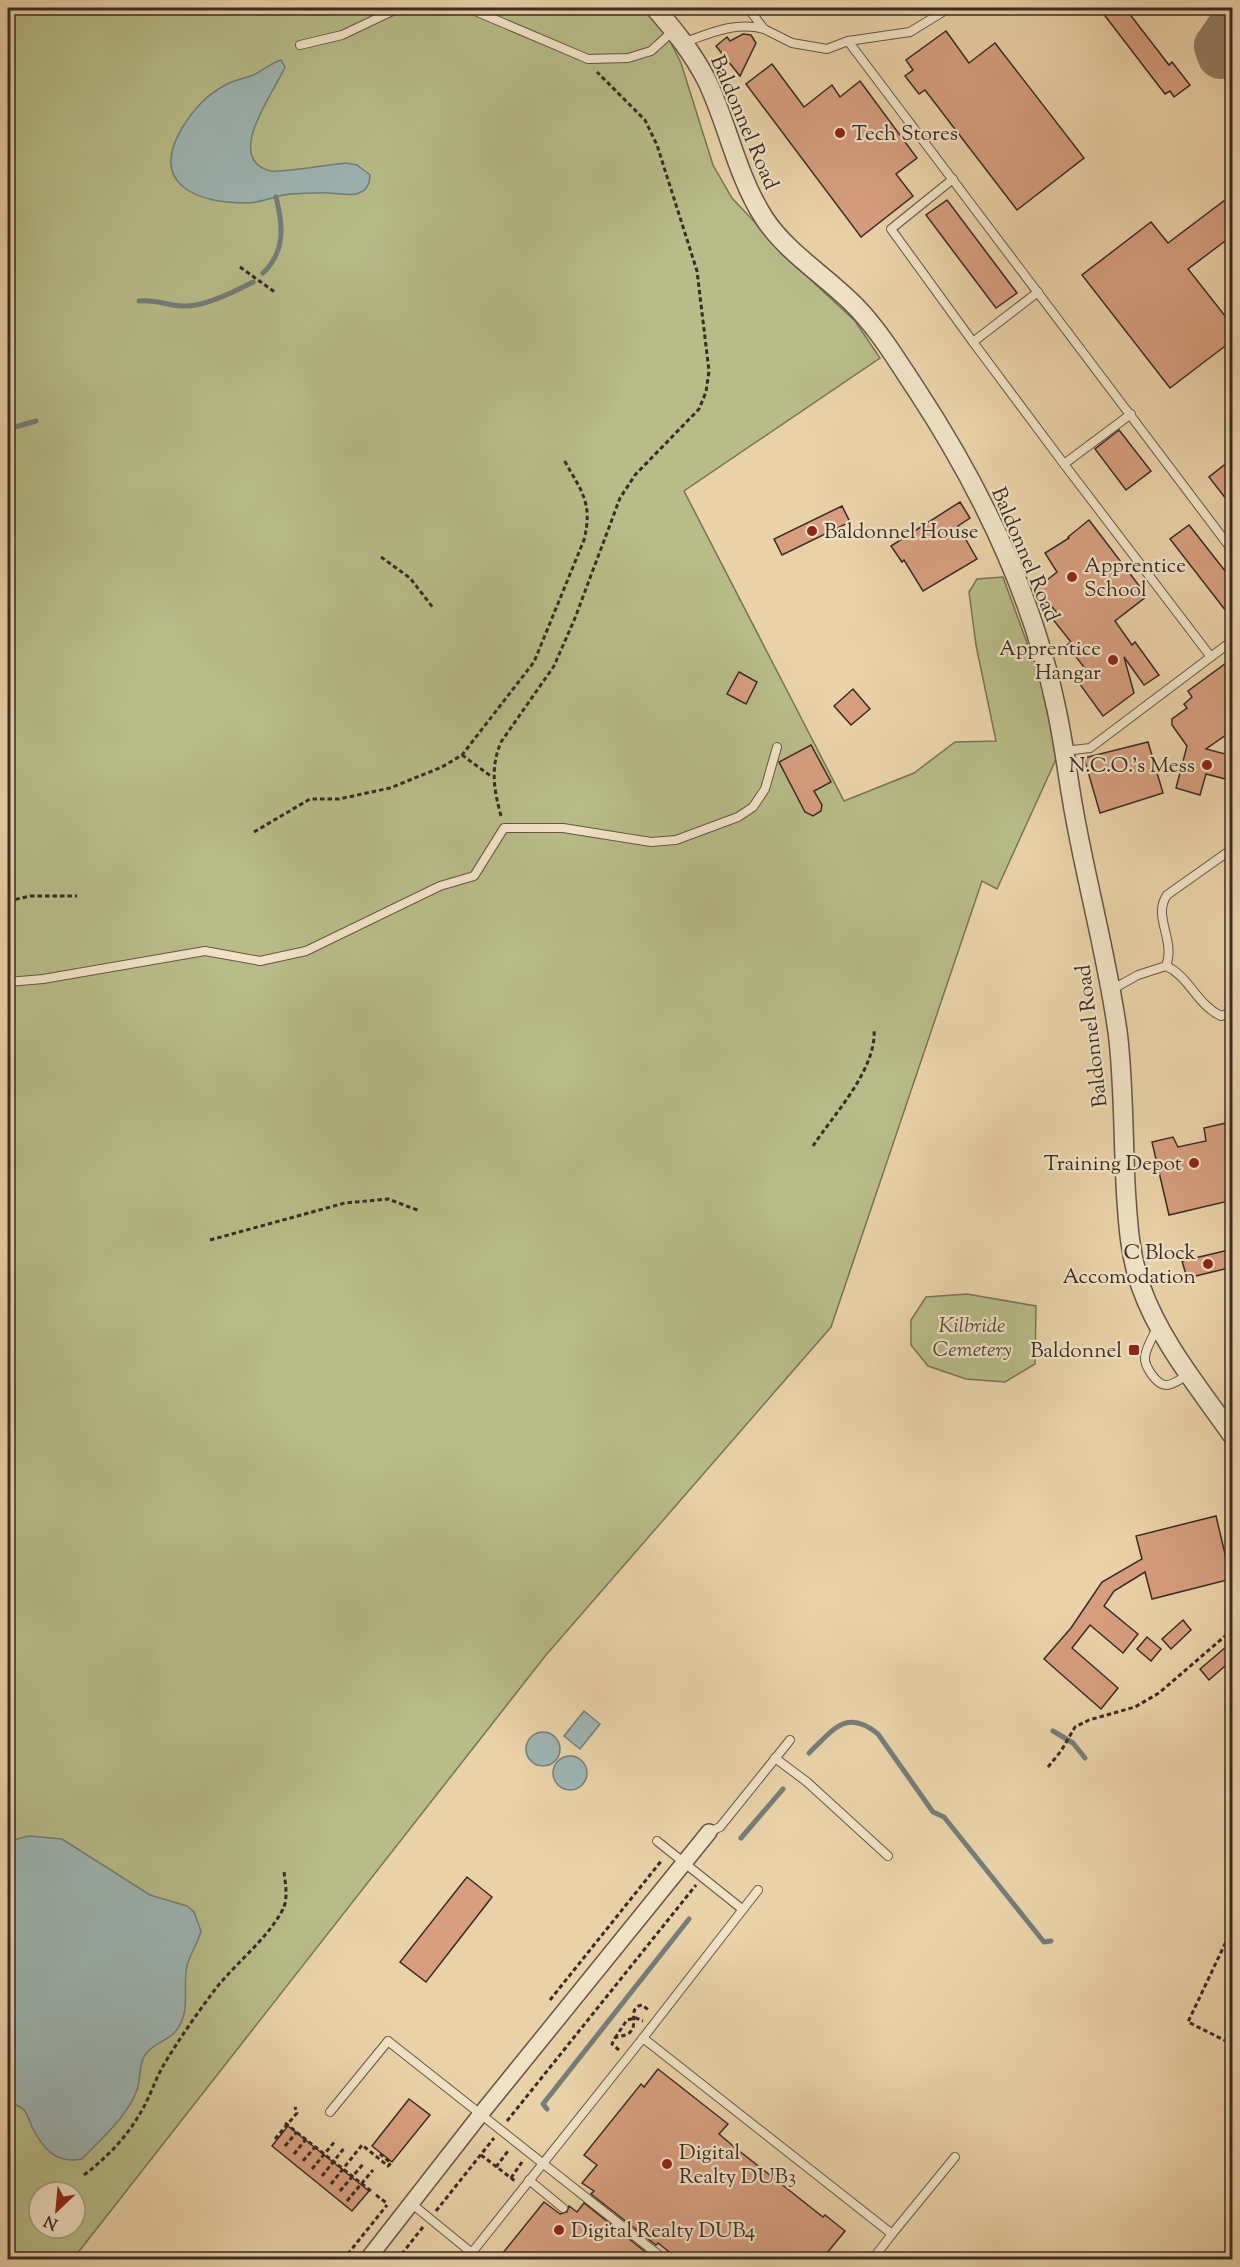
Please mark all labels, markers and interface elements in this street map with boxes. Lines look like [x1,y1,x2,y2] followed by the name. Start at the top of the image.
[701,51,785,195] street label: Baldonnel Road
[852,120,958,150] place label: Tech Stores
[833,126,847,140] marker: Tech Stores
[982,483,1066,627] street label: Baldonnel Road
[824,518,979,548] place label: Baldonnel House
[805,524,819,538] marker: Baldonnel House
[1084,552,1186,606] place label: Apprentice School
[1065,570,1079,584] marker: Apprentice School
[999,635,1101,689] place label: Apprentice Hangar
[1106,653,1120,667] marker: Apprentice Hangar
[1069,752,1195,782] place label: N.C.O.'s Mess
[1200,758,1214,772] marker: N.C.O.'s Mess
[1069,963,1117,1109] street label: Baldonnel Road
[1044,1150,1182,1180] place label: Training Depot
[1187,1156,1201,1170] marker: Training Depot
[1063,1239,1197,1293] place label: C Block Accomodation
[1201,1257,1215,1271] marker: C Block Accomodation
[933,1312,1011,1366] park label: Kilbride Cemetery
[1030,1337,1122,1367] place label: Baldonnel
[1127,1343,1141,1357] marker: Baldonnel
[679,2139,796,2193] place label: Digital Realty DUB3
[660,2157,674,2171] marker: Digital Realty DUB3
[27,2180,87,2240] north arrow
[41,2208,62,2234] text: N
[571,2217,755,2247] place label: Digital Realty DUB4
[552,2223,566,2237] marker: Digital Realty DUB4

